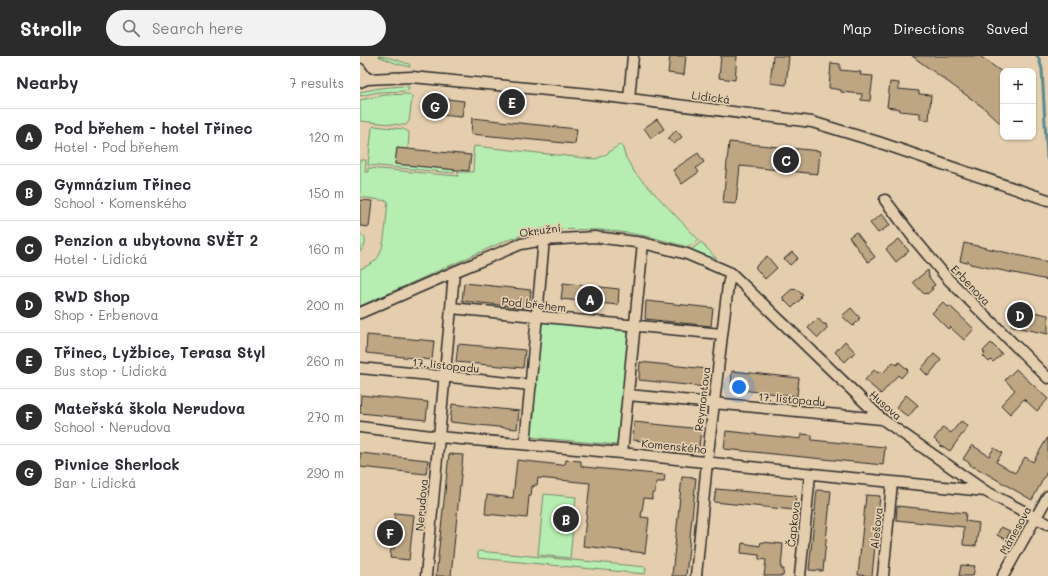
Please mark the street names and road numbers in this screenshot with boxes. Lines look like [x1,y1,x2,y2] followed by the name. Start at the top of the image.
[691,87,731,107] street label: Lidická
[518,220,562,240] street label: Okružní
[948,261,994,309] street label: Erbenova
[501,293,567,315] street label: Pod břehem
[412,354,480,376] street label: 17. listopadu
[691,366,713,432] street label: Reymontova
[867,387,906,423] street label: Husova
[758,389,826,409] street label: 17. listopadu
[641,435,708,457] street label: Komenského
[411,478,431,532] street label: Nerudova
[783,500,803,548] street label: Čapkova
[996,503,1034,557] street label: Mánesova
[866,506,886,550] street label: Alešova

